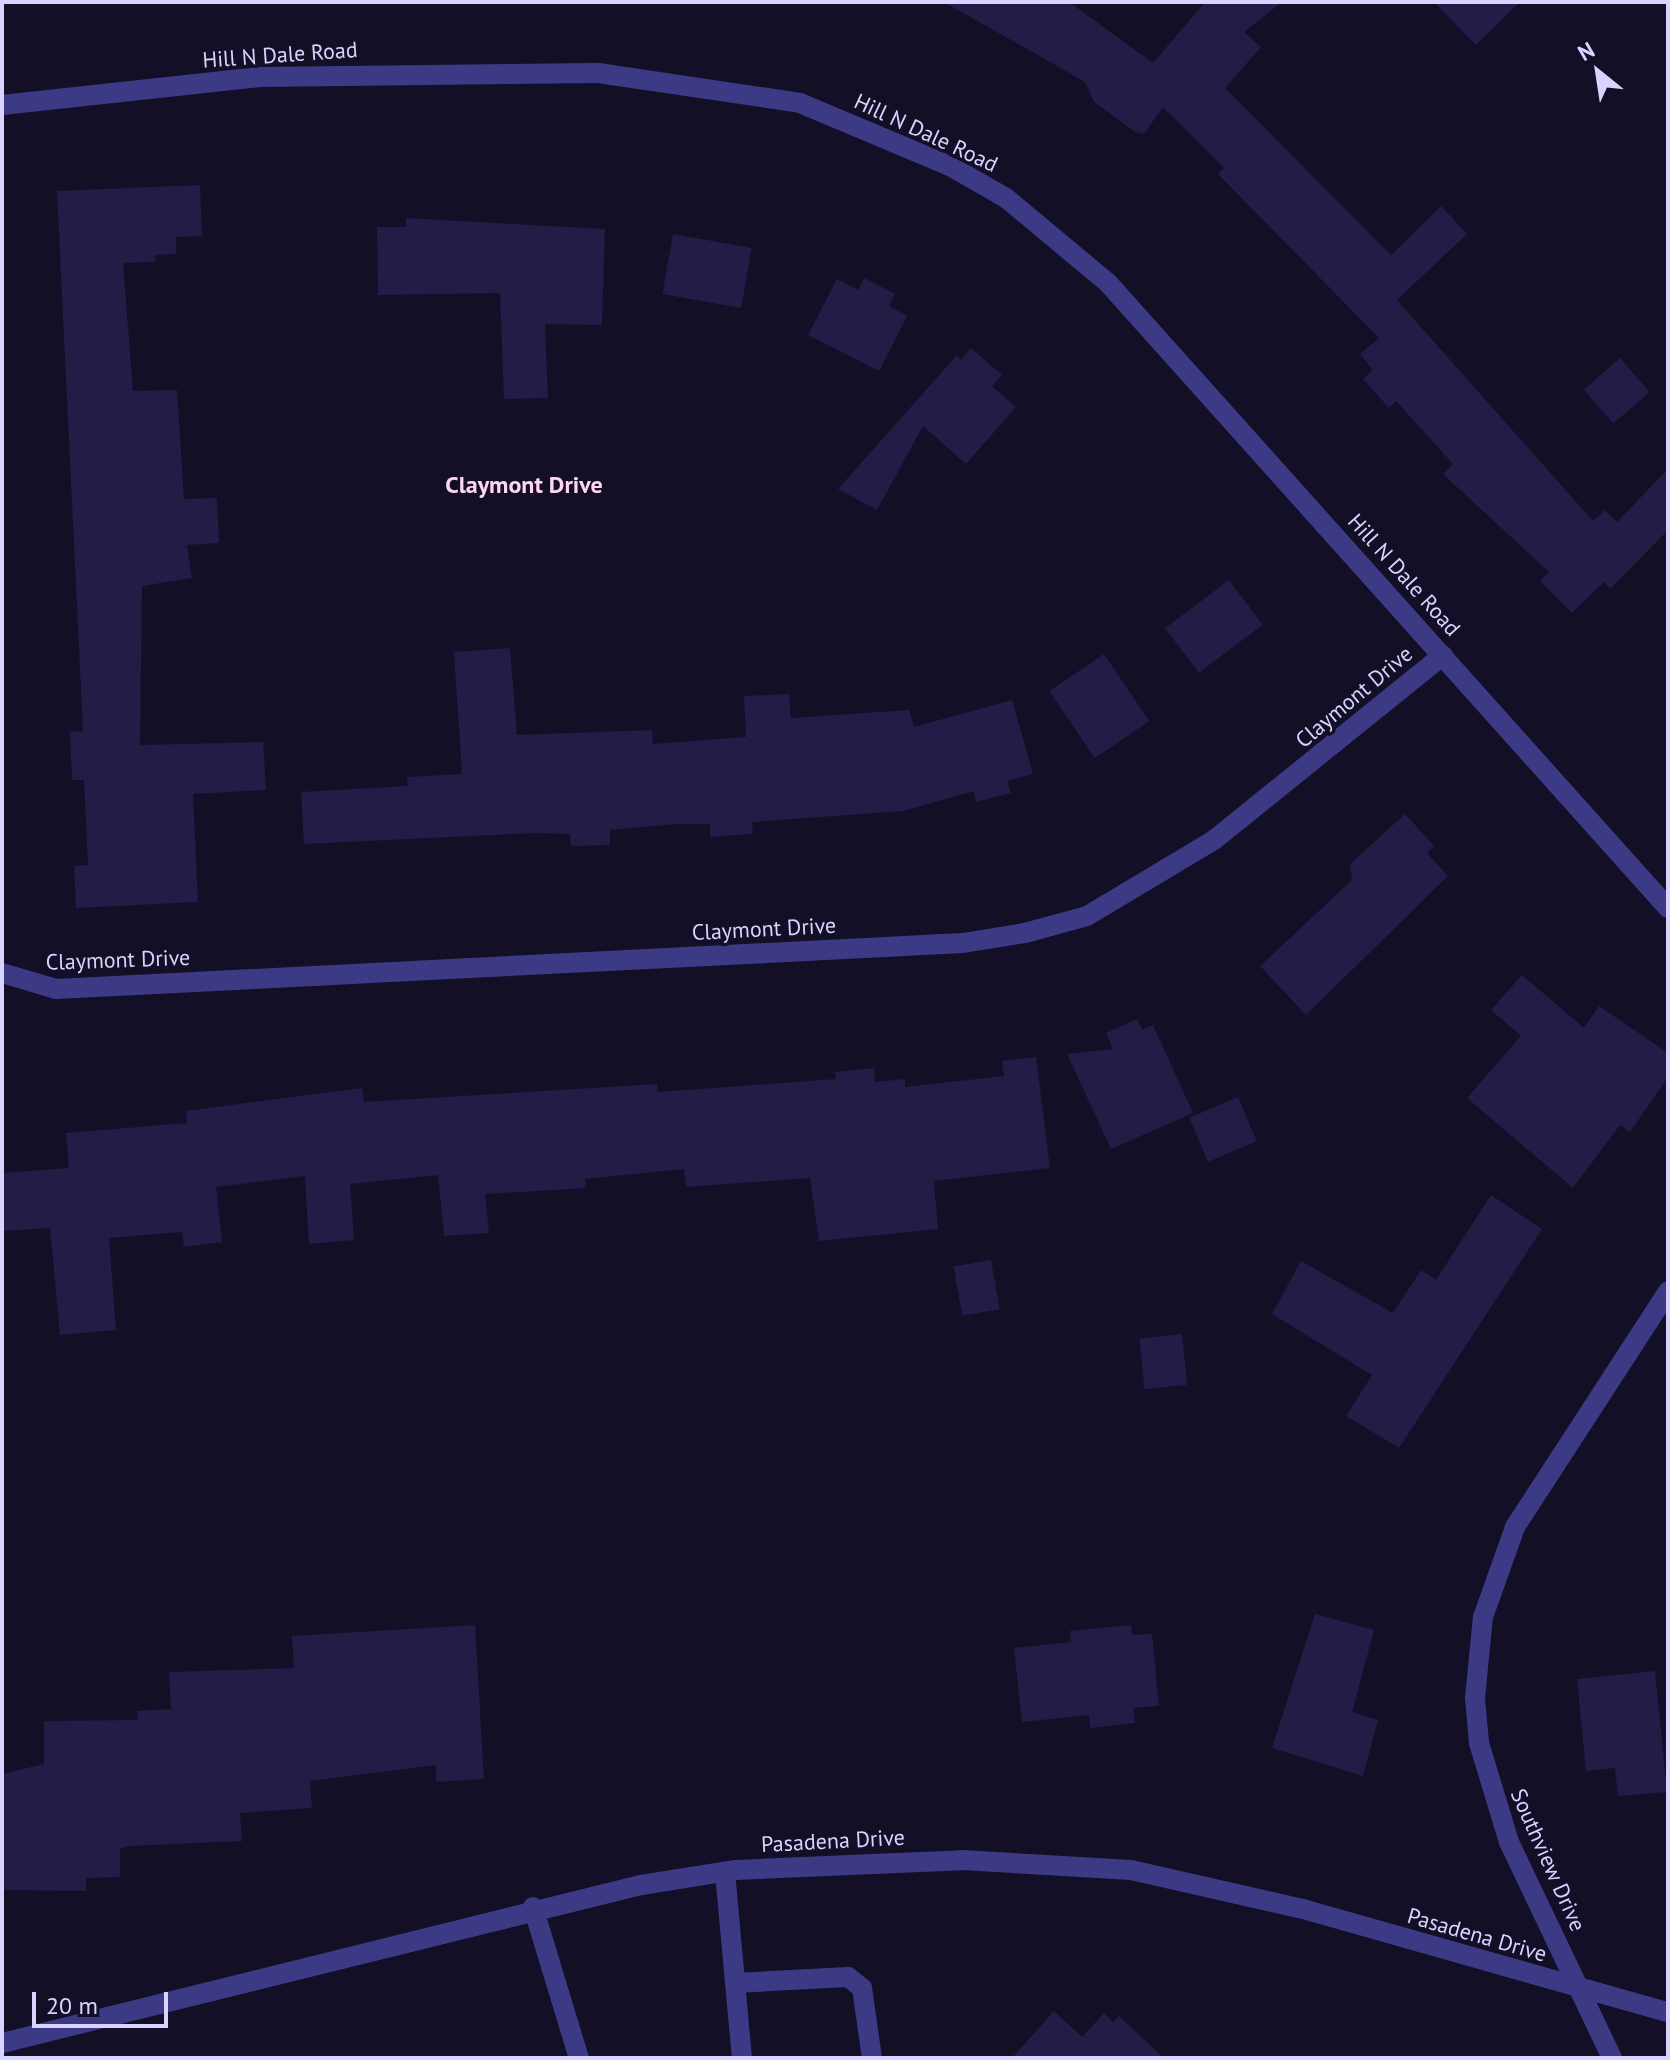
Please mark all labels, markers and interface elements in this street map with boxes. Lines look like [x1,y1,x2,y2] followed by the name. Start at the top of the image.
[1558,32,1638,112] north arrow
[1573,35,1599,67] text: N
[202,36,358,74] street label: Hill N Dale Road
[850,88,1002,178] street label: Hill N Dale Road
[445,471,603,499] district label: Claymont Drive
[1342,508,1466,642] street label: Hill N Dale Road
[1290,640,1418,754] street label: Claymont Drive
[691,912,837,946] street label: Claymont Drive
[45,944,191,976] street label: Claymont Drive
[1505,1784,1591,1936] street label: Southview Drive
[761,1824,905,1858] street label: Pasadena Drive
[1404,1903,1550,1967] street label: Pasadena Drive
[36,1976,172,2026] scale bar
[46,1990,98,2021] text: 20 m

